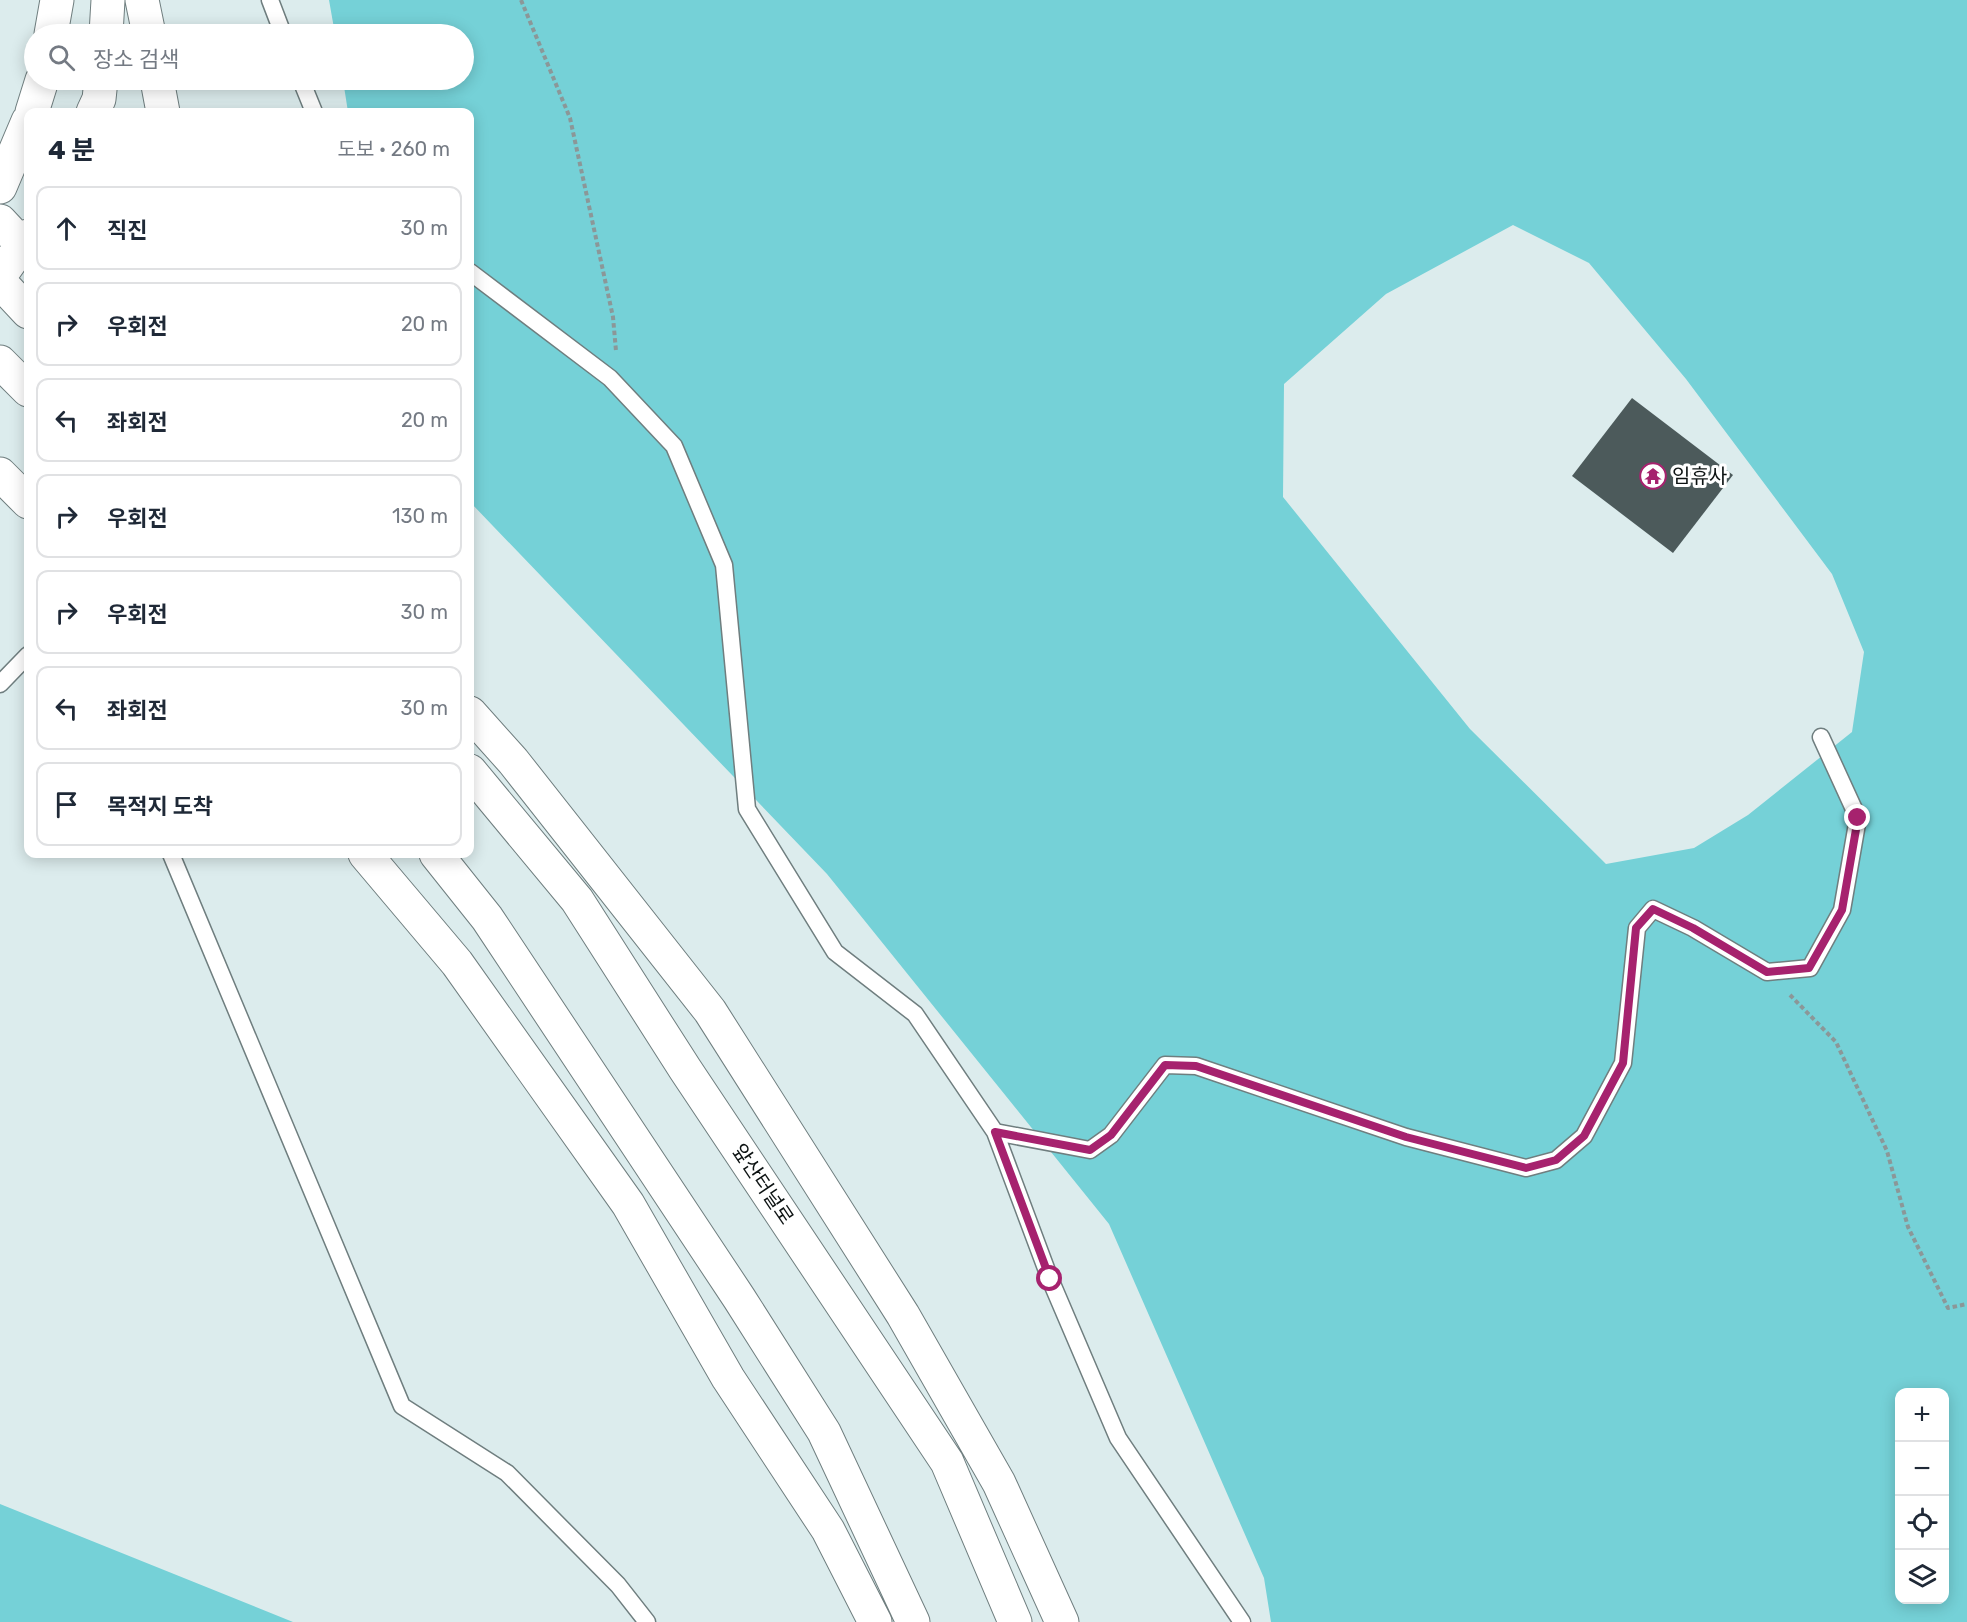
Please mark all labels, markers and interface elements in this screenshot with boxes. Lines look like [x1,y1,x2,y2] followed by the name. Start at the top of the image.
[24,24,474,90] search box
[45,41,78,74] icon: search
[93,46,179,73] text: 장소 검색
[48,135,95,166] text: 4 분
[338,137,450,161] text: 도보 · 260 m
[50,212,83,245] icon: ahead
[401,216,448,240] text: 30 m
[107,217,147,244] text: 직진
[50,308,83,341] icon: right
[401,312,448,336] text: 20 m
[107,313,168,340] text: 우회전
[50,404,83,437] icon: left
[401,408,448,432] text: 20 m
[107,409,168,436] text: 좌회전
[1638,461,1668,491] temple icon: 임휴사
[1672,464,1727,488] place label: 임휴사
[50,500,83,533] icon: right
[392,504,448,528] text: 130 m
[107,505,168,532] text: 우회전
[50,596,83,629] icon: right
[401,600,448,624] text: 30 m
[107,601,168,628] text: 우회전
[50,692,83,725] icon: left
[401,696,448,720] text: 30 m
[107,697,168,724] text: 좌회전
[50,788,83,821] icon: arrive
[107,793,213,820] text: 목적지 도착
[1844,804,1870,830] route end
[727,1139,799,1229] street label: 앞산터널로
[1036,1265,1062,1291] route start
[1895,1388,1949,1604] map controls
[1895,1388,1949,1442] button: +
[1895,1442,1949,1496] button: −
[1895,1496,1949,1550] button: locate
[1895,1550,1949,1604] button: layers

